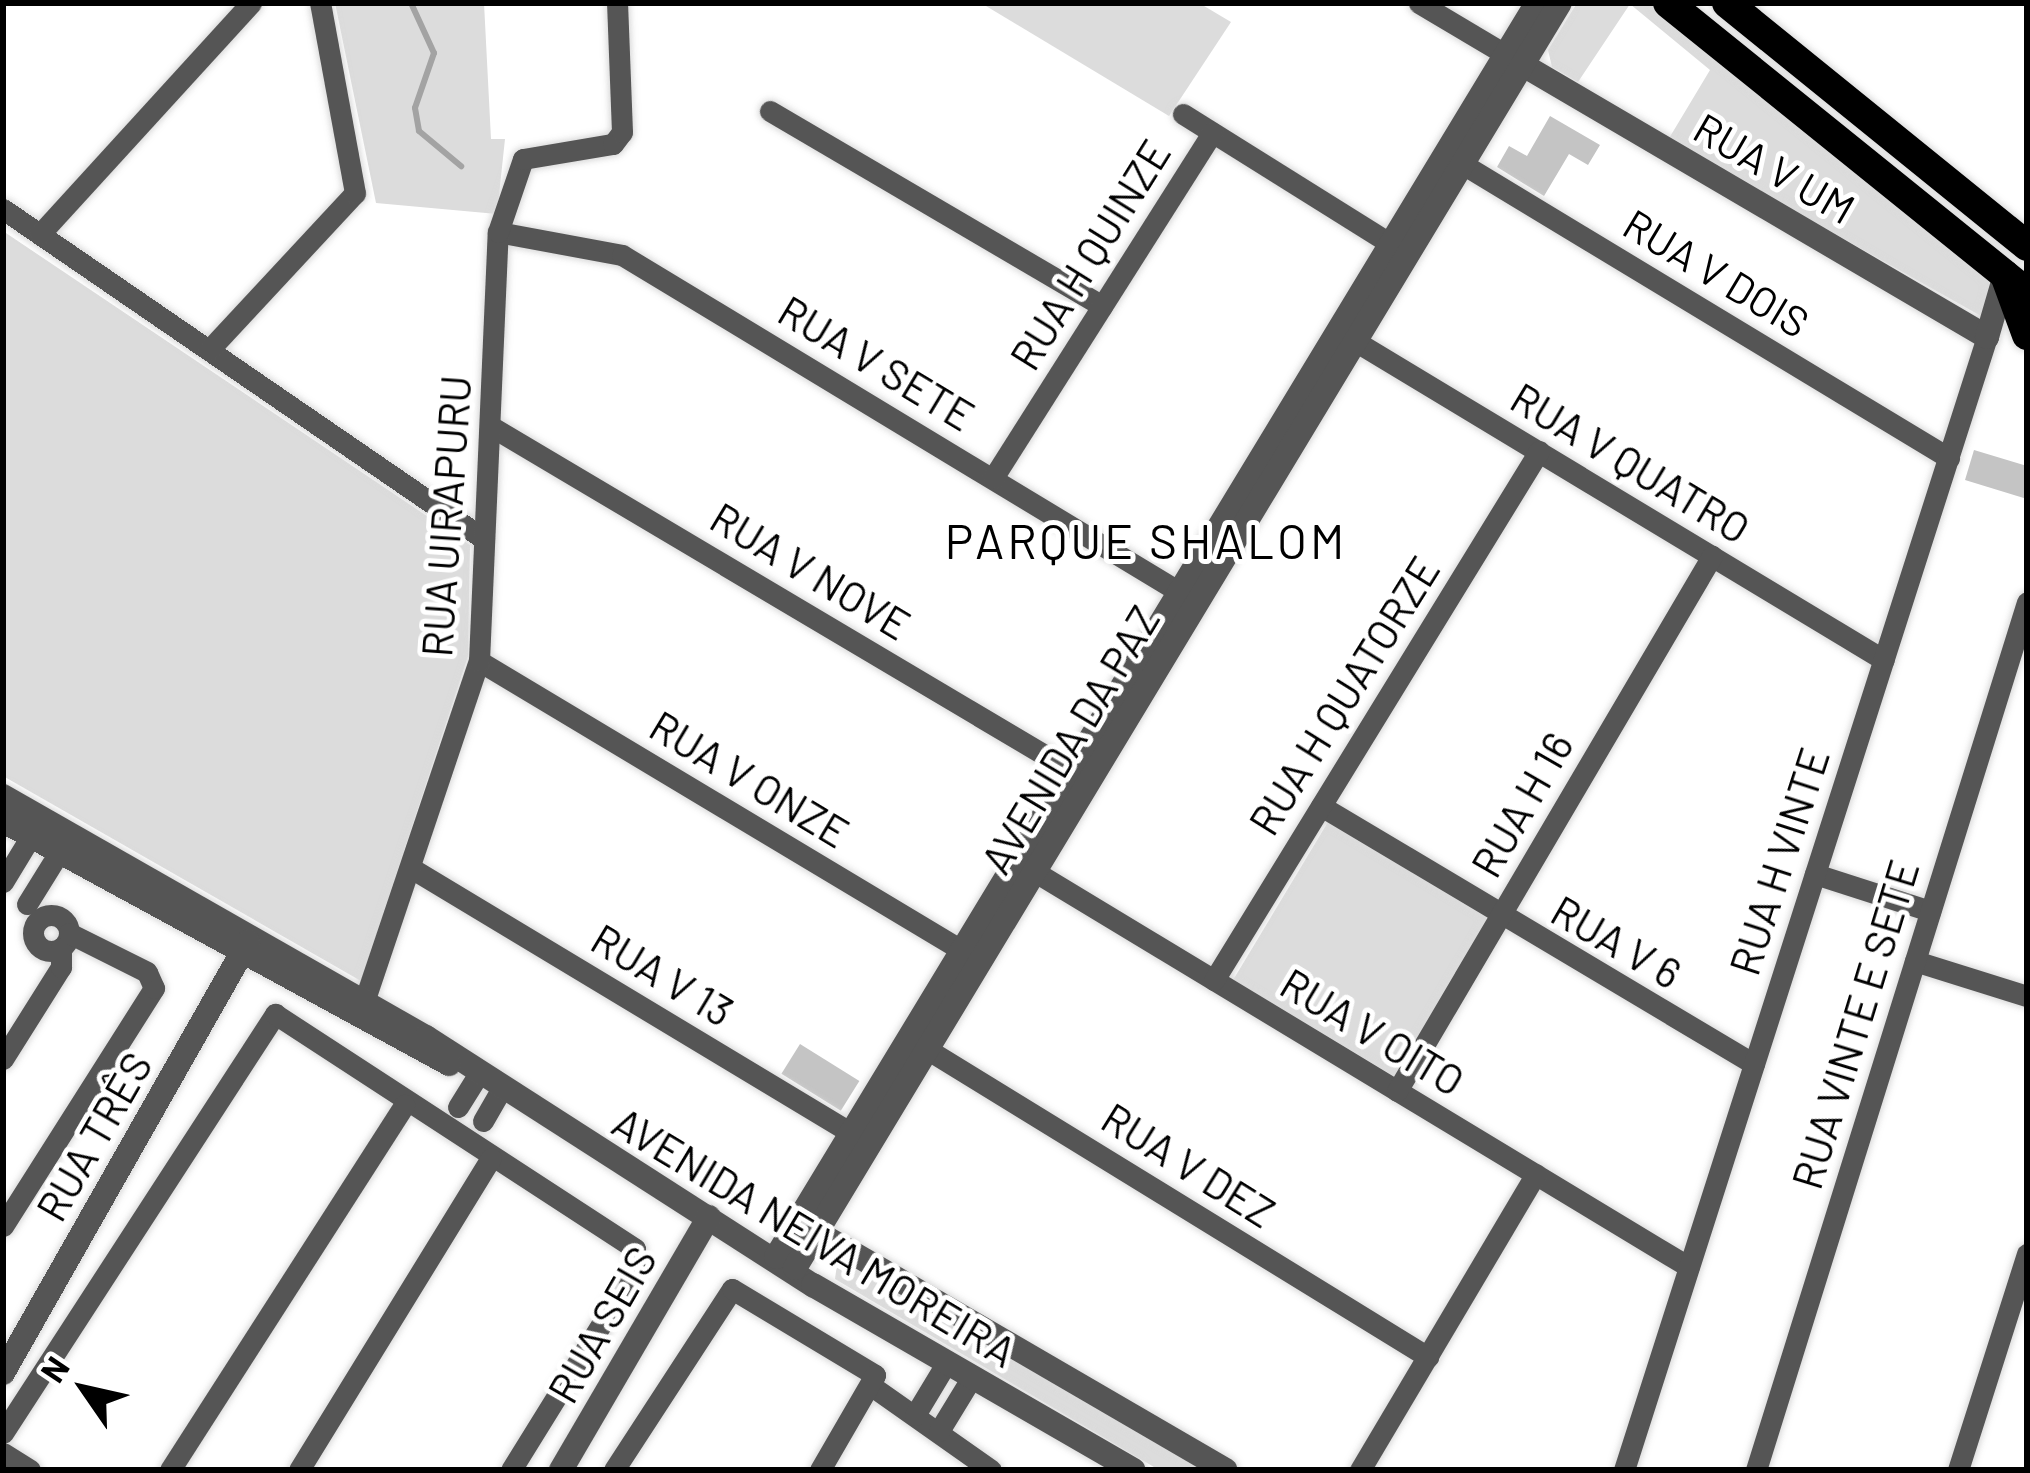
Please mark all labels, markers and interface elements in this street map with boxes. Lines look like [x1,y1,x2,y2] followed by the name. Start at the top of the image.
[1686,101,1864,233] street label: RUA V UM
[998,130,1180,378] street label: RUA H QUINZE
[1615,197,1819,347] street label: RUA V DOIS
[770,284,984,440] street label: RUA V SETE
[1503,371,1759,553] street label: RUA V QUATRO
[410,373,480,659] street label: RUA UIRAPURU
[702,491,920,649] street label: RUA V NOVE
[945,512,1347,570] district label: PARQUE SHALOM
[1237,547,1449,843] street label: RUA H QUATORZE
[969,596,1169,882] street label: AVENIDA DA PAZ
[642,699,858,857] street label: RUA V ONZE
[1460,723,1582,885] street label: RUA H 16
[1718,741,1838,981] street label: RUA H VINTE
[1780,853,1928,1195] street label: RUA VINTE E SETE
[1543,884,1691,998] street label: RUA V 6
[583,912,743,1036] street label: RUA V 13
[1272,957,1474,1105] street label: RUA V OITO
[25,1043,161,1229] street label: RUA TRÊS
[1093,1091,1285,1237] street label: RUA V DEZ
[604,1096,1026,1376] street label: AVENIDA NEIVA MOREIRA
[536,1237,666,1411] street label: RUA SEIS
[24,1329,144,1449] north arrow
[31,1349,77,1389] text: N

